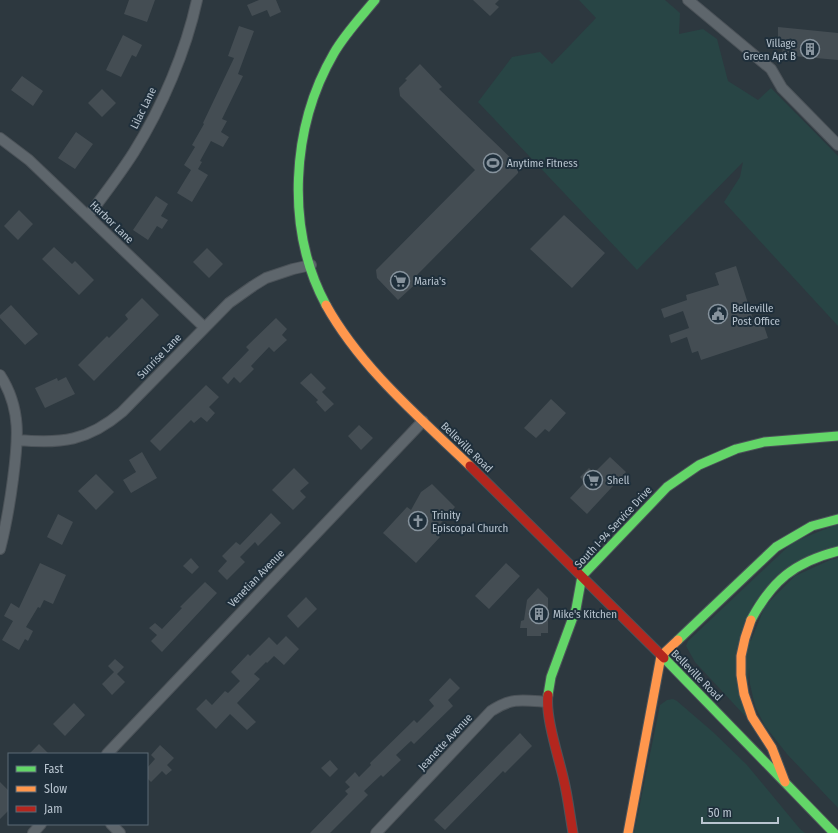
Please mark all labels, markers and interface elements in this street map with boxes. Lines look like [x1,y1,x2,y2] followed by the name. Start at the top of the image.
[743,37,796,63] place label: Village Green Apt B
[799,38,821,60] building icon: Village Green Apt B
[128,85,159,131] street label: Lilac Lane
[482,152,504,174] sports icon: Anytime Fitness
[507,157,578,170] place label: Anytime Fitness
[87,198,136,246] street label: Harbor Lane
[389,270,411,292] supermarket icon: Maria's
[414,275,446,288] place label: Maria's
[732,302,780,328] place label: Belleville Post Office
[707,303,729,325] public building icon: Belleville Post Office
[135,331,184,382] street label: Sunrise Lane
[438,419,495,475] street label: Belleville Road
[582,469,604,491] supermarket icon: Shell
[607,474,630,487] place label: Shell
[572,484,655,571] street label: South I-94 Service Drive
[432,509,508,535] place label: Trinity Episcopal Church
[407,510,429,532] church icon: Trinity Episcopal Church
[226,547,287,610] street label: Venetian Avenue
[528,603,550,625] building icon: Mike's Kitchen
[553,608,617,621] place label: Mike's Kitchen
[668,647,725,704] street label: Belleville Road
[416,711,475,773] street label: Jeanette Avenue
[8,753,148,825] legend
[44,762,63,776] text: Fast
[44,782,67,796] text: Slow
[702,799,778,825] scale bar
[44,802,62,816] text: Jam
[708,806,732,820] text: 50 m

